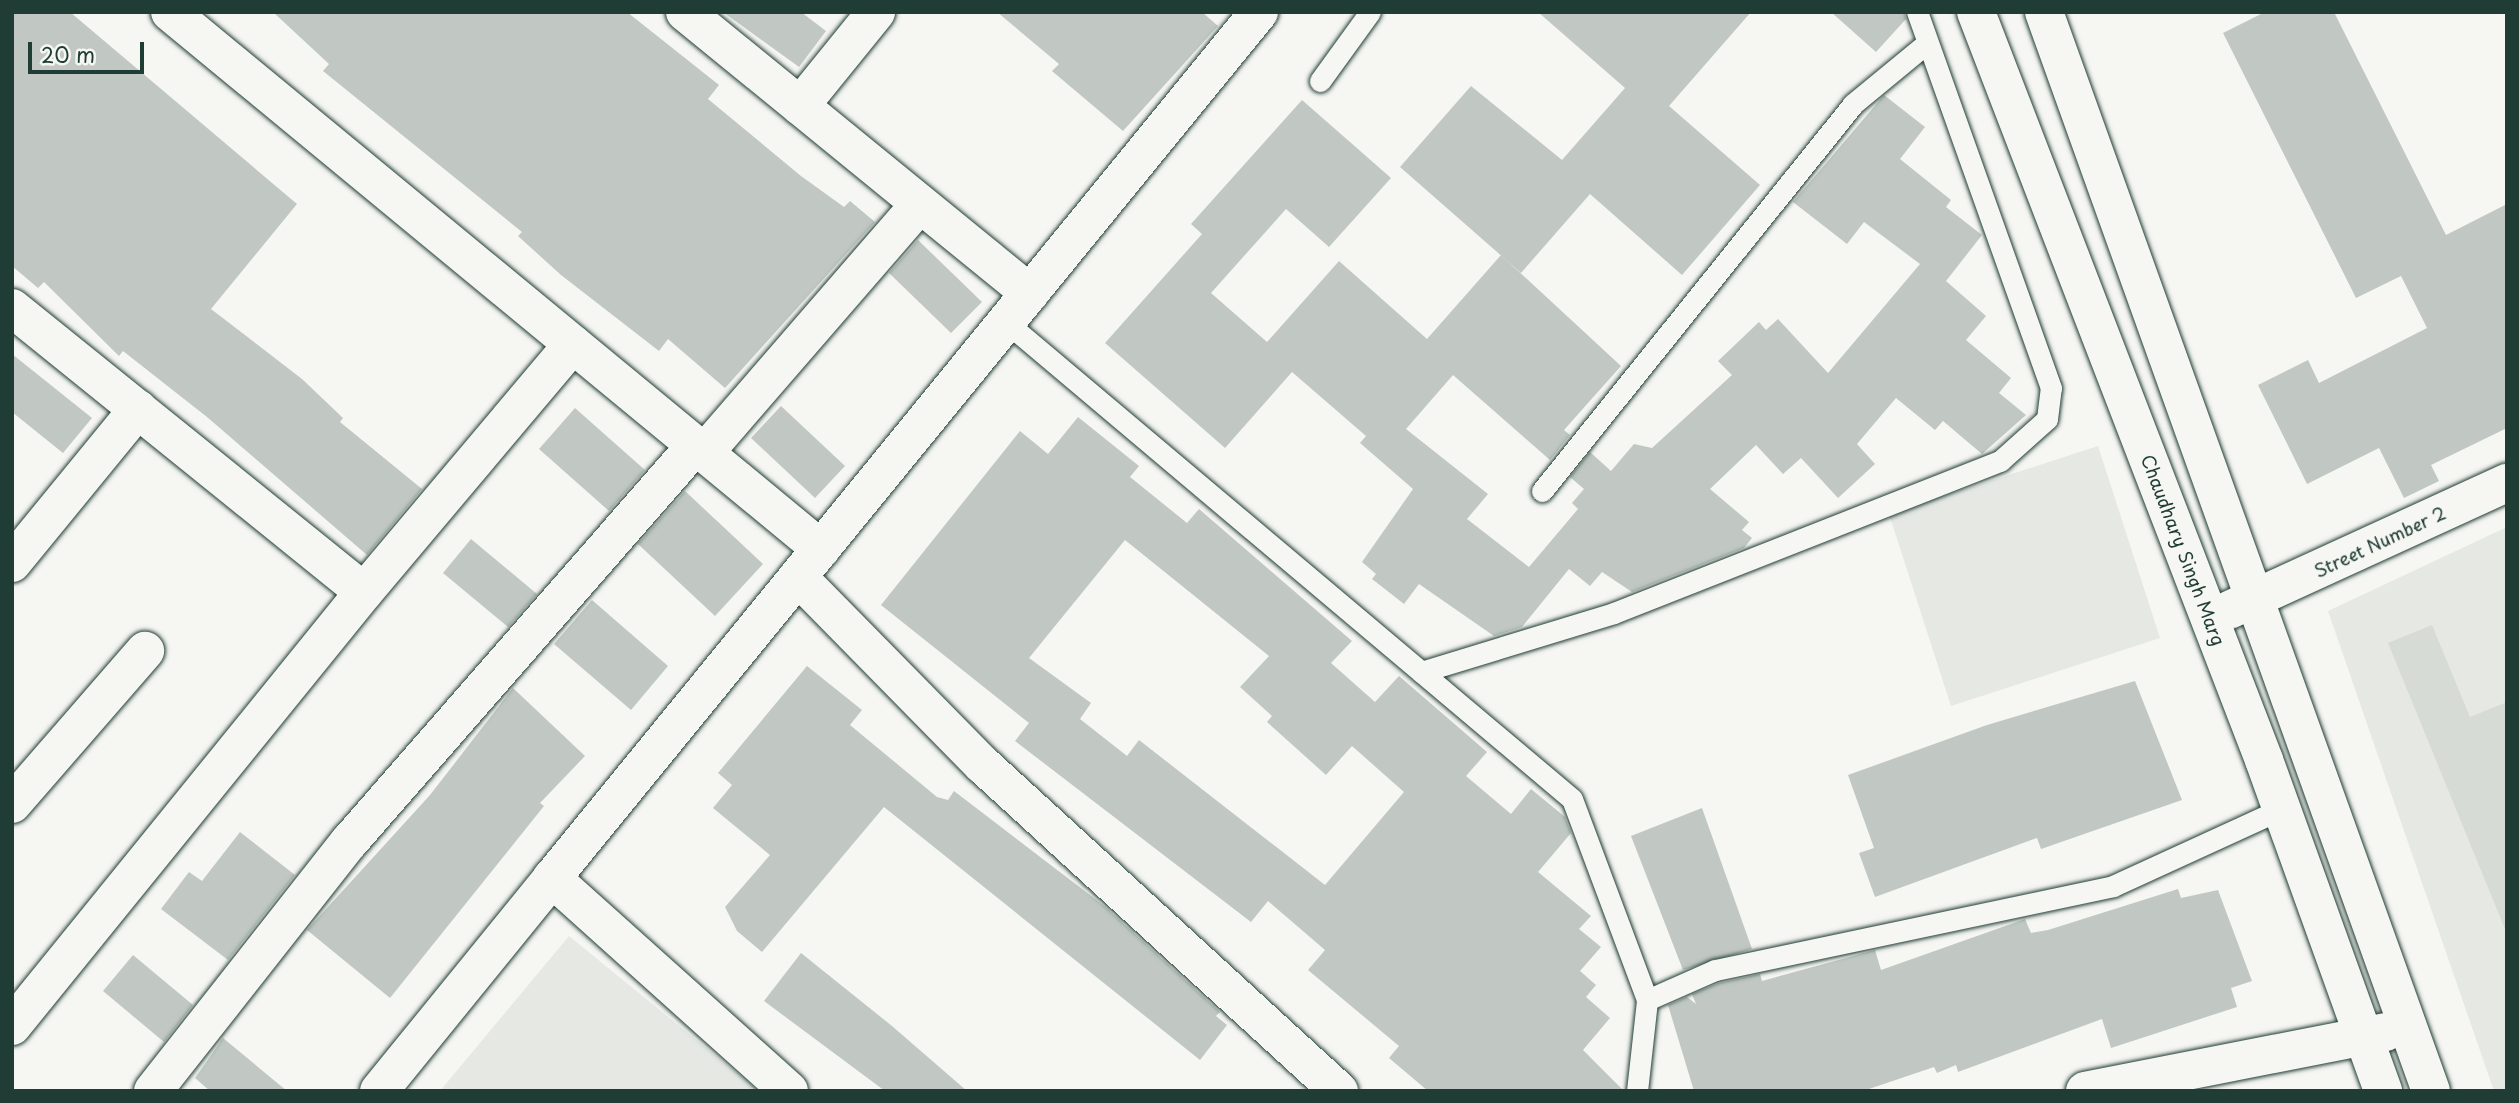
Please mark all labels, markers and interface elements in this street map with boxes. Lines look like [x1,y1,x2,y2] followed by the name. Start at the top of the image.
[32,28,147,72] scale bar
[41,38,95,70] text: 20 m
[2137,451,2229,649] street label: Chaudhary Singh Marg
[2309,501,2451,583] street label: Street Number 2

